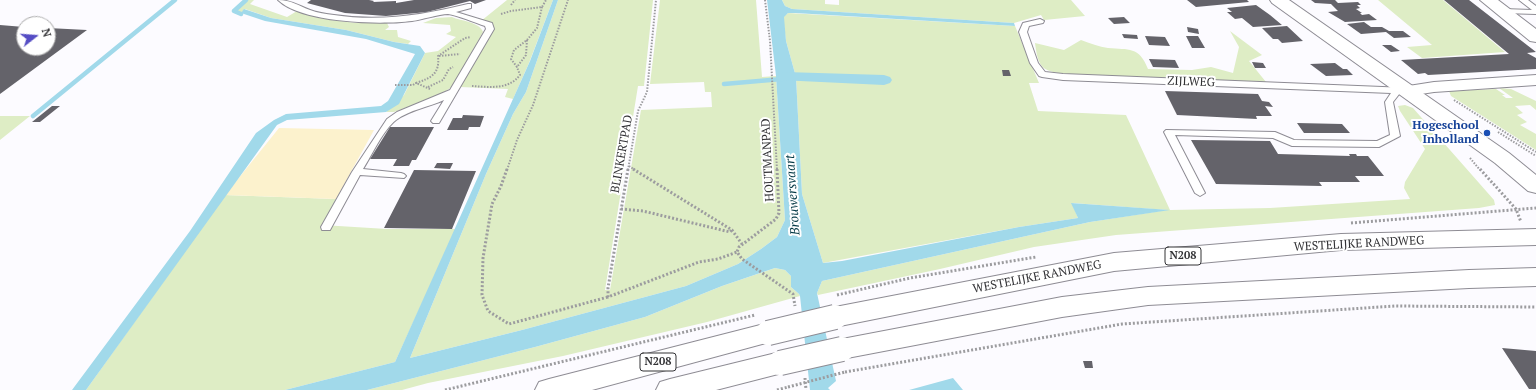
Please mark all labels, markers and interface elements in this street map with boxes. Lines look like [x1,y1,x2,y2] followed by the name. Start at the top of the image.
[16,16,56,56] north arrow
[39,27,54,39] text: N
[1167,74,1215,90] street label: ZIJLWEG
[608,114,636,194] street label: BLINKERTPAD
[759,118,777,202] street label: HOUTMANPAD
[1412,119,1479,147] place label: Hogeschool Inholland
[1482,128,1492,138] marker: Hogeschool Inholland
[782,154,804,236] water label: Brouwersvaart
[1293,233,1425,255] street label: WESTELIJKE RANDWEG
[1165,247,1201,265] road number: N208
[971,257,1103,297] street label: WESTELIJKE RANDWEG
[640,353,676,371] road number: N208

